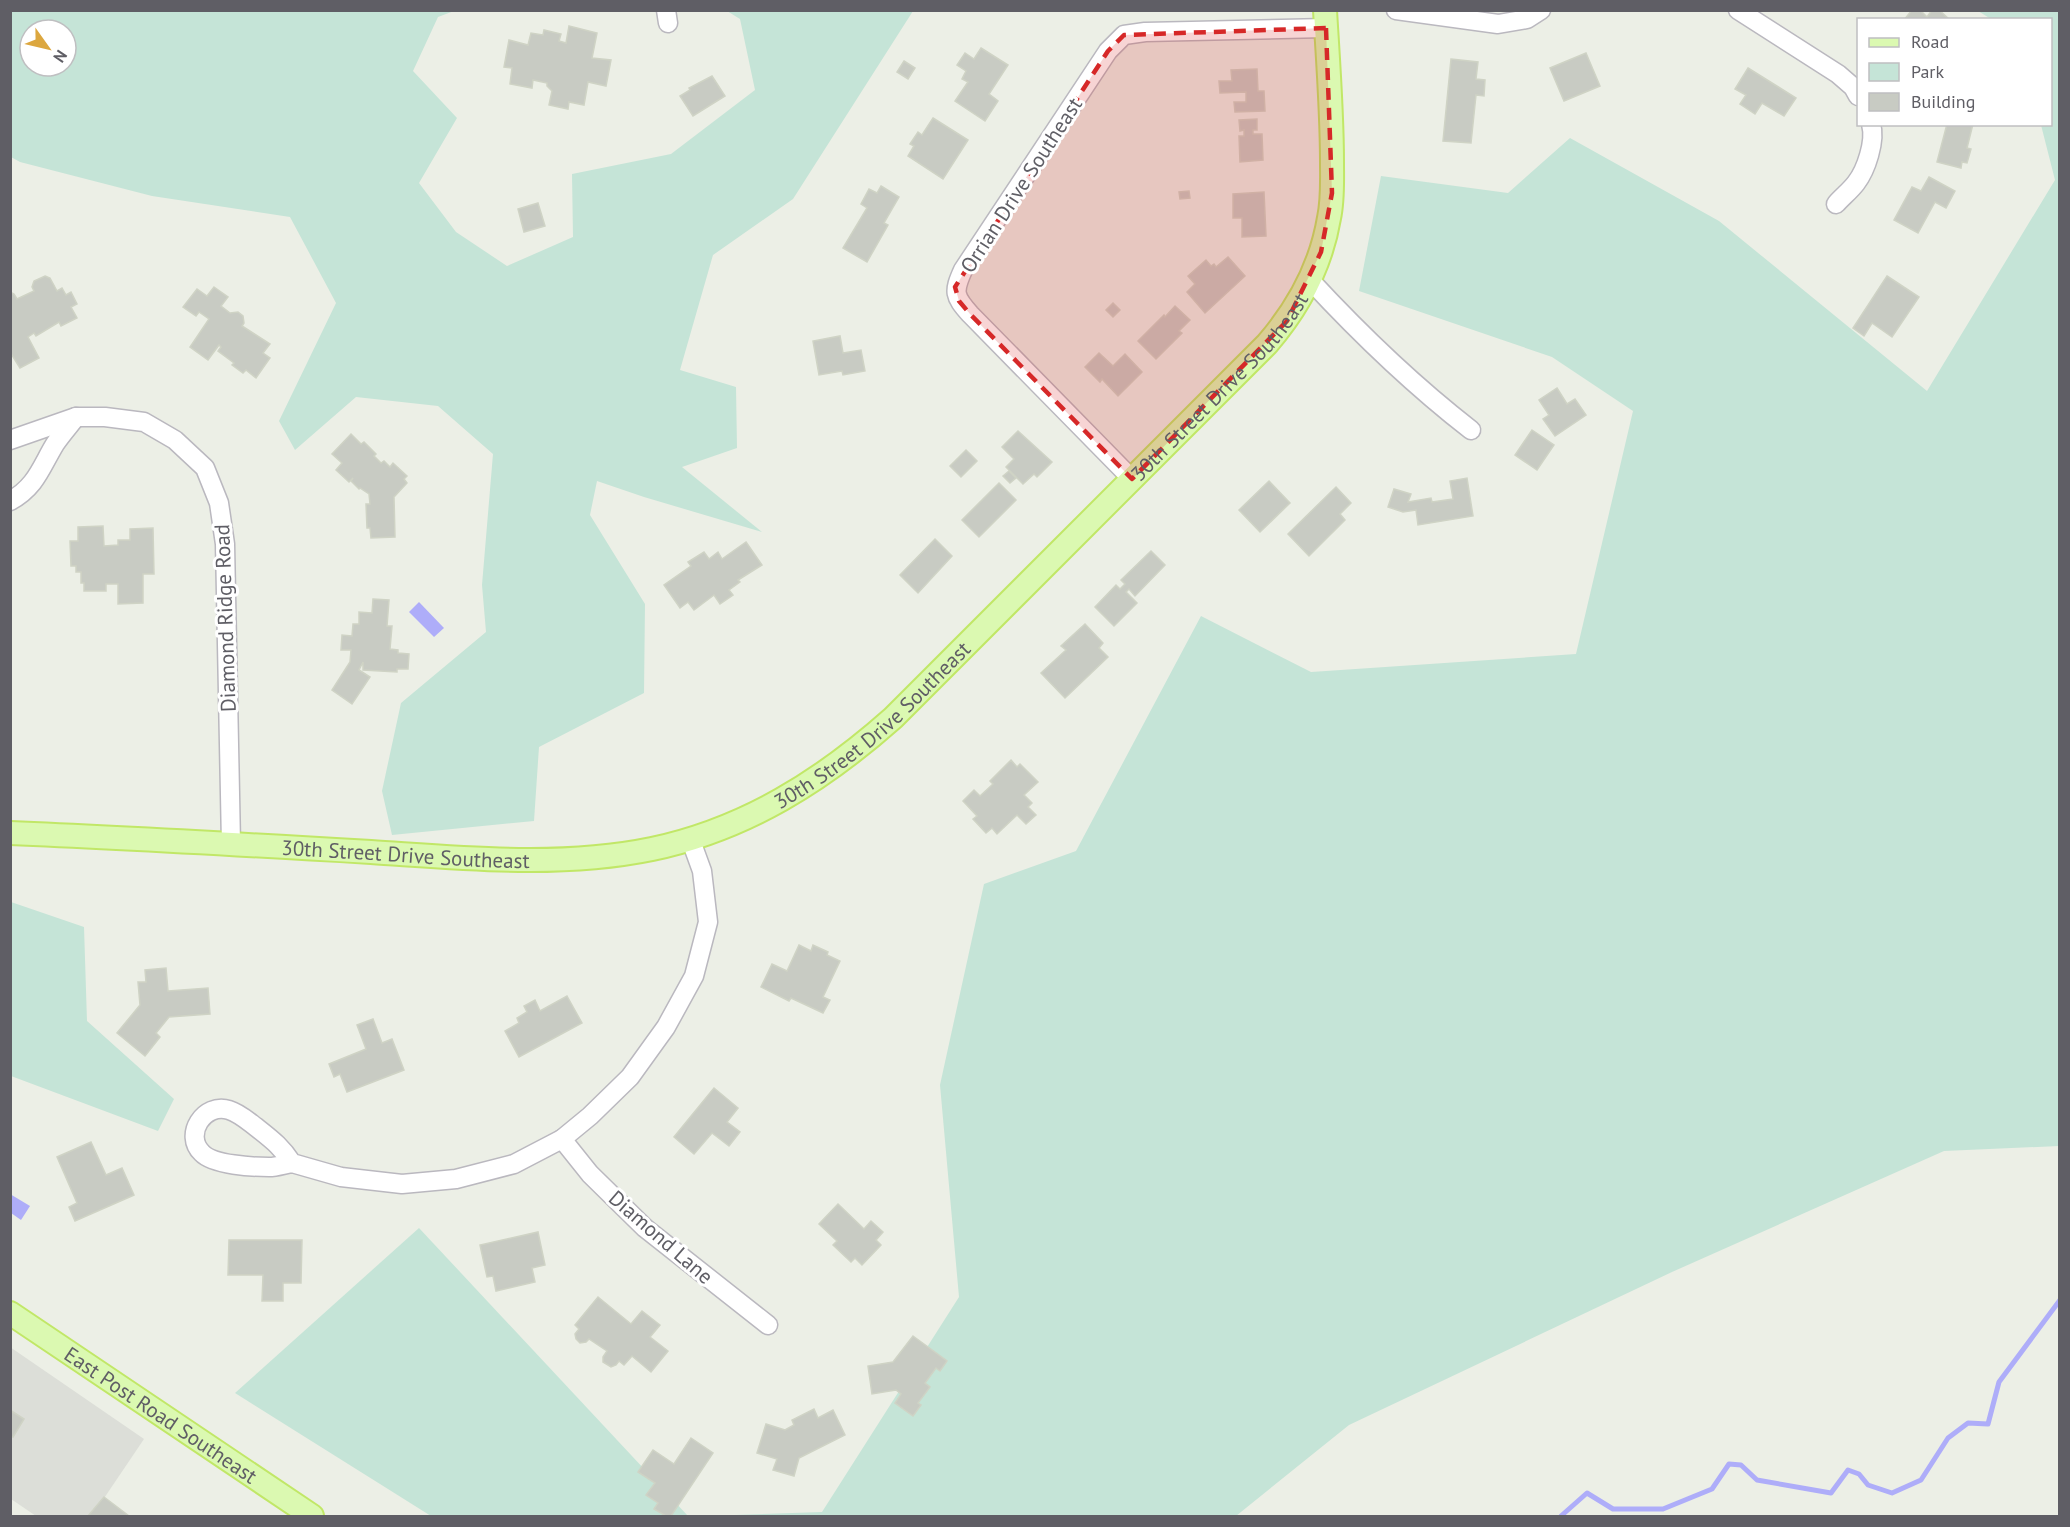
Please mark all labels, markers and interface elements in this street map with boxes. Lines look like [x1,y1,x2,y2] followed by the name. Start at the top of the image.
[18,18,78,78] north arrow
[1857,18,2052,126] legend
[1911,30,1949,53] text: Road
[49,46,72,66] text: N
[1911,60,1944,83] text: Park
[1911,90,1975,113] text: Building
[954,92,1088,278] street label: Orrian Drive Southeast
[1124,288,1313,487] street label: 30th Street Drive Southeast
[208,524,242,712] street label: Diamond Ridge Road
[769,635,976,815] street label: 30th Street Drive Southeast
[281,833,530,874] street label: 30th Street Drive Southeast
[603,1184,719,1290] street label: Diamond Lane
[59,1340,263,1489] street label: East Post Road Southeast

